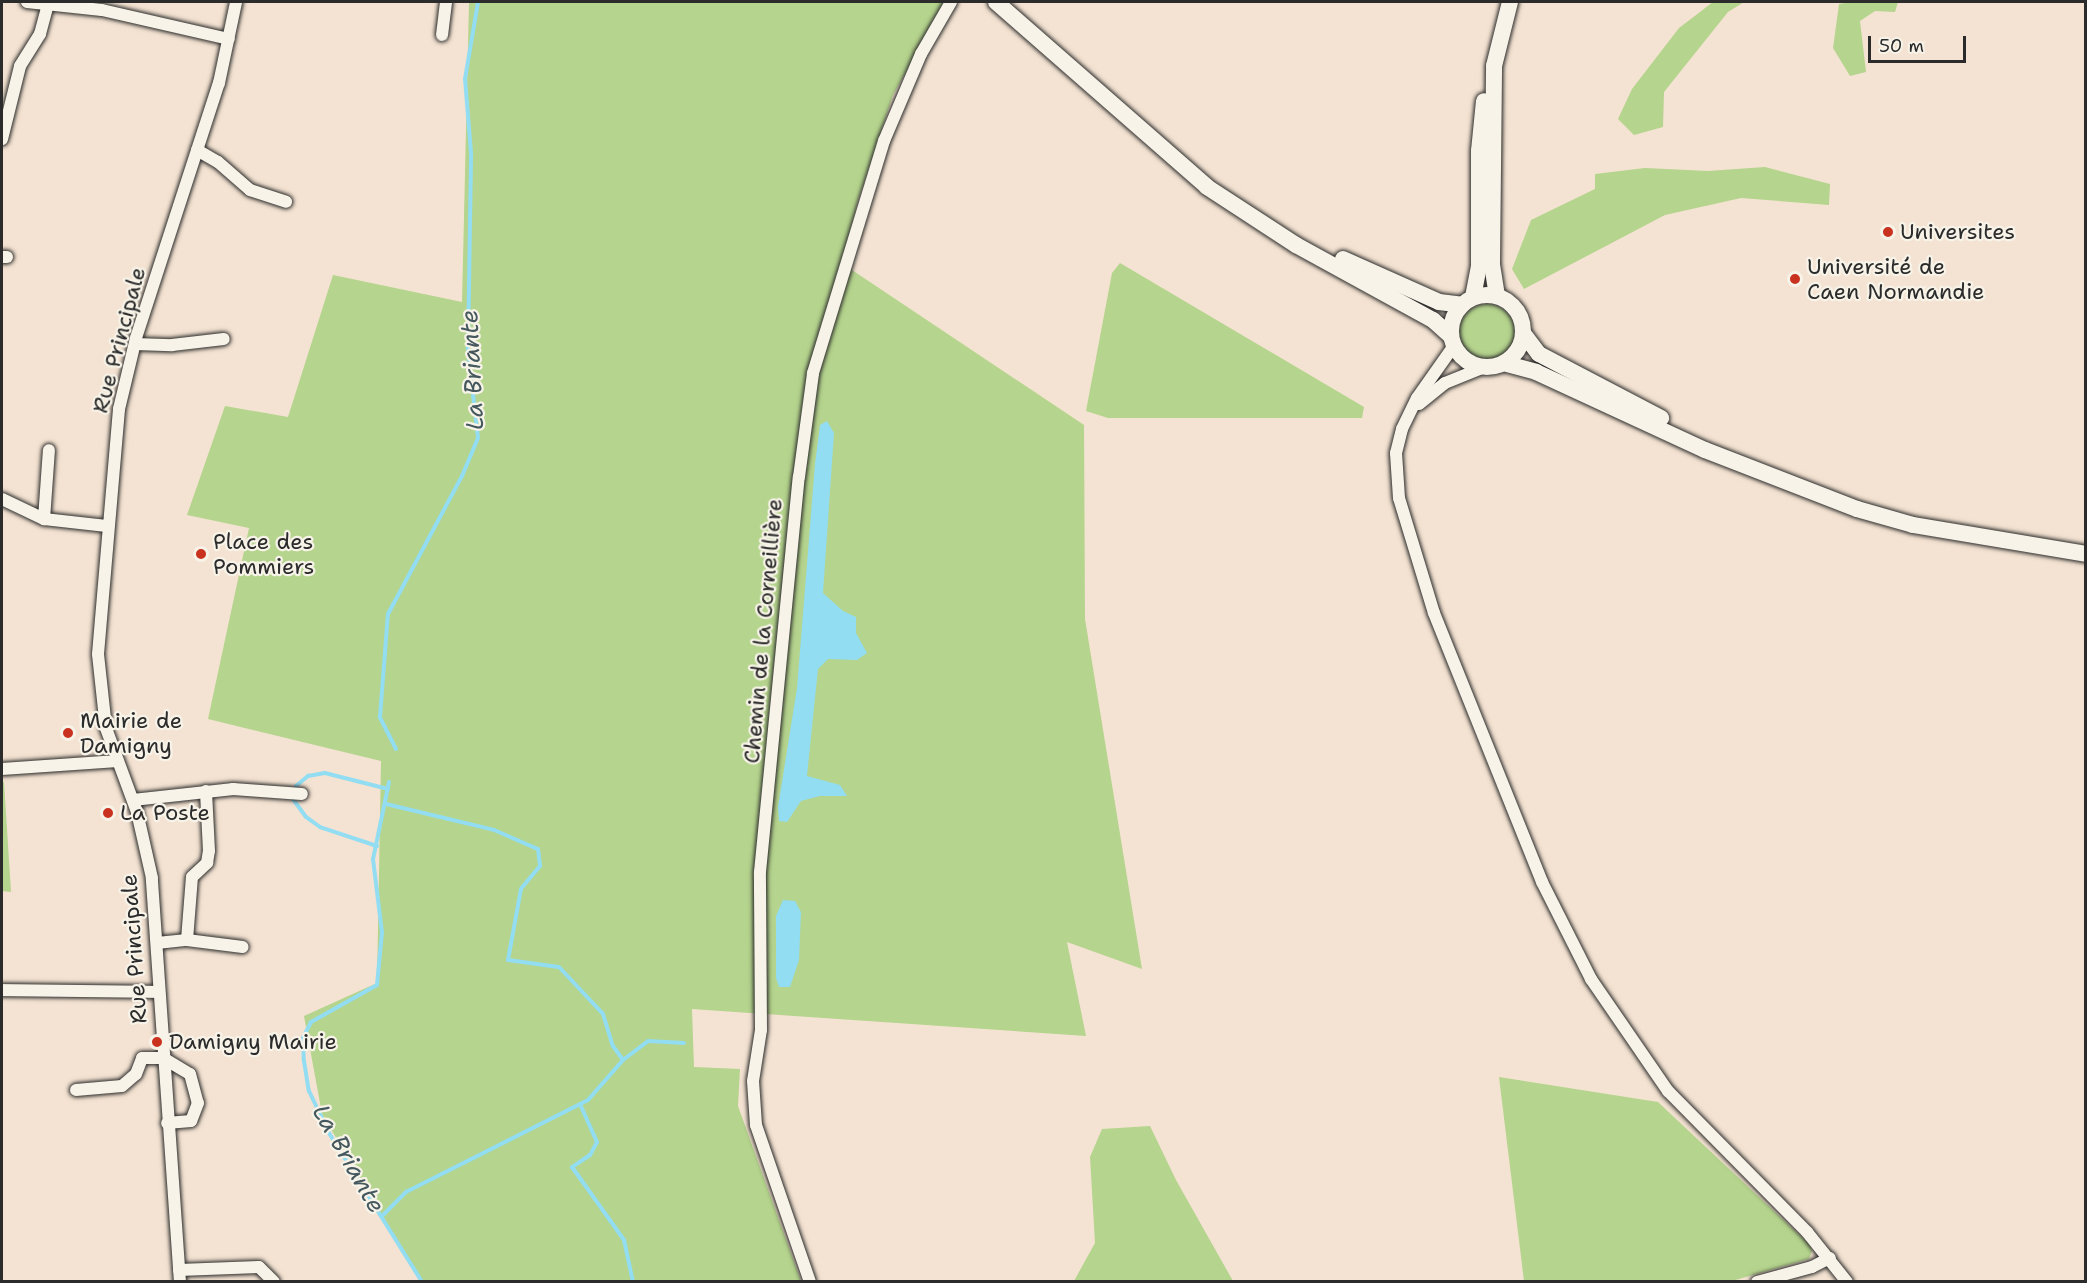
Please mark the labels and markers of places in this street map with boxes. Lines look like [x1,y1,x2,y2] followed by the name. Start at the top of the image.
[1900,219,2015,245] place label: Universites
[1881,225,1895,239] marker: Universites
[1807,253,1984,304] place label: Université de Caen Normandie
[1788,272,1802,286] marker: Université de Caen Normandie
[213,528,314,580] place label: Place des Pommiers
[194,547,208,561] marker: Place des Pommiers
[80,707,182,758] place label: Mairie de Damigny
[61,726,75,740] marker: Mairie de Damigny
[120,800,210,826] place label: La Poste
[101,806,115,820] marker: La Poste
[169,1029,337,1055] place label: Damigny Mairie
[150,1035,164,1049] marker: Damigny Mairie

